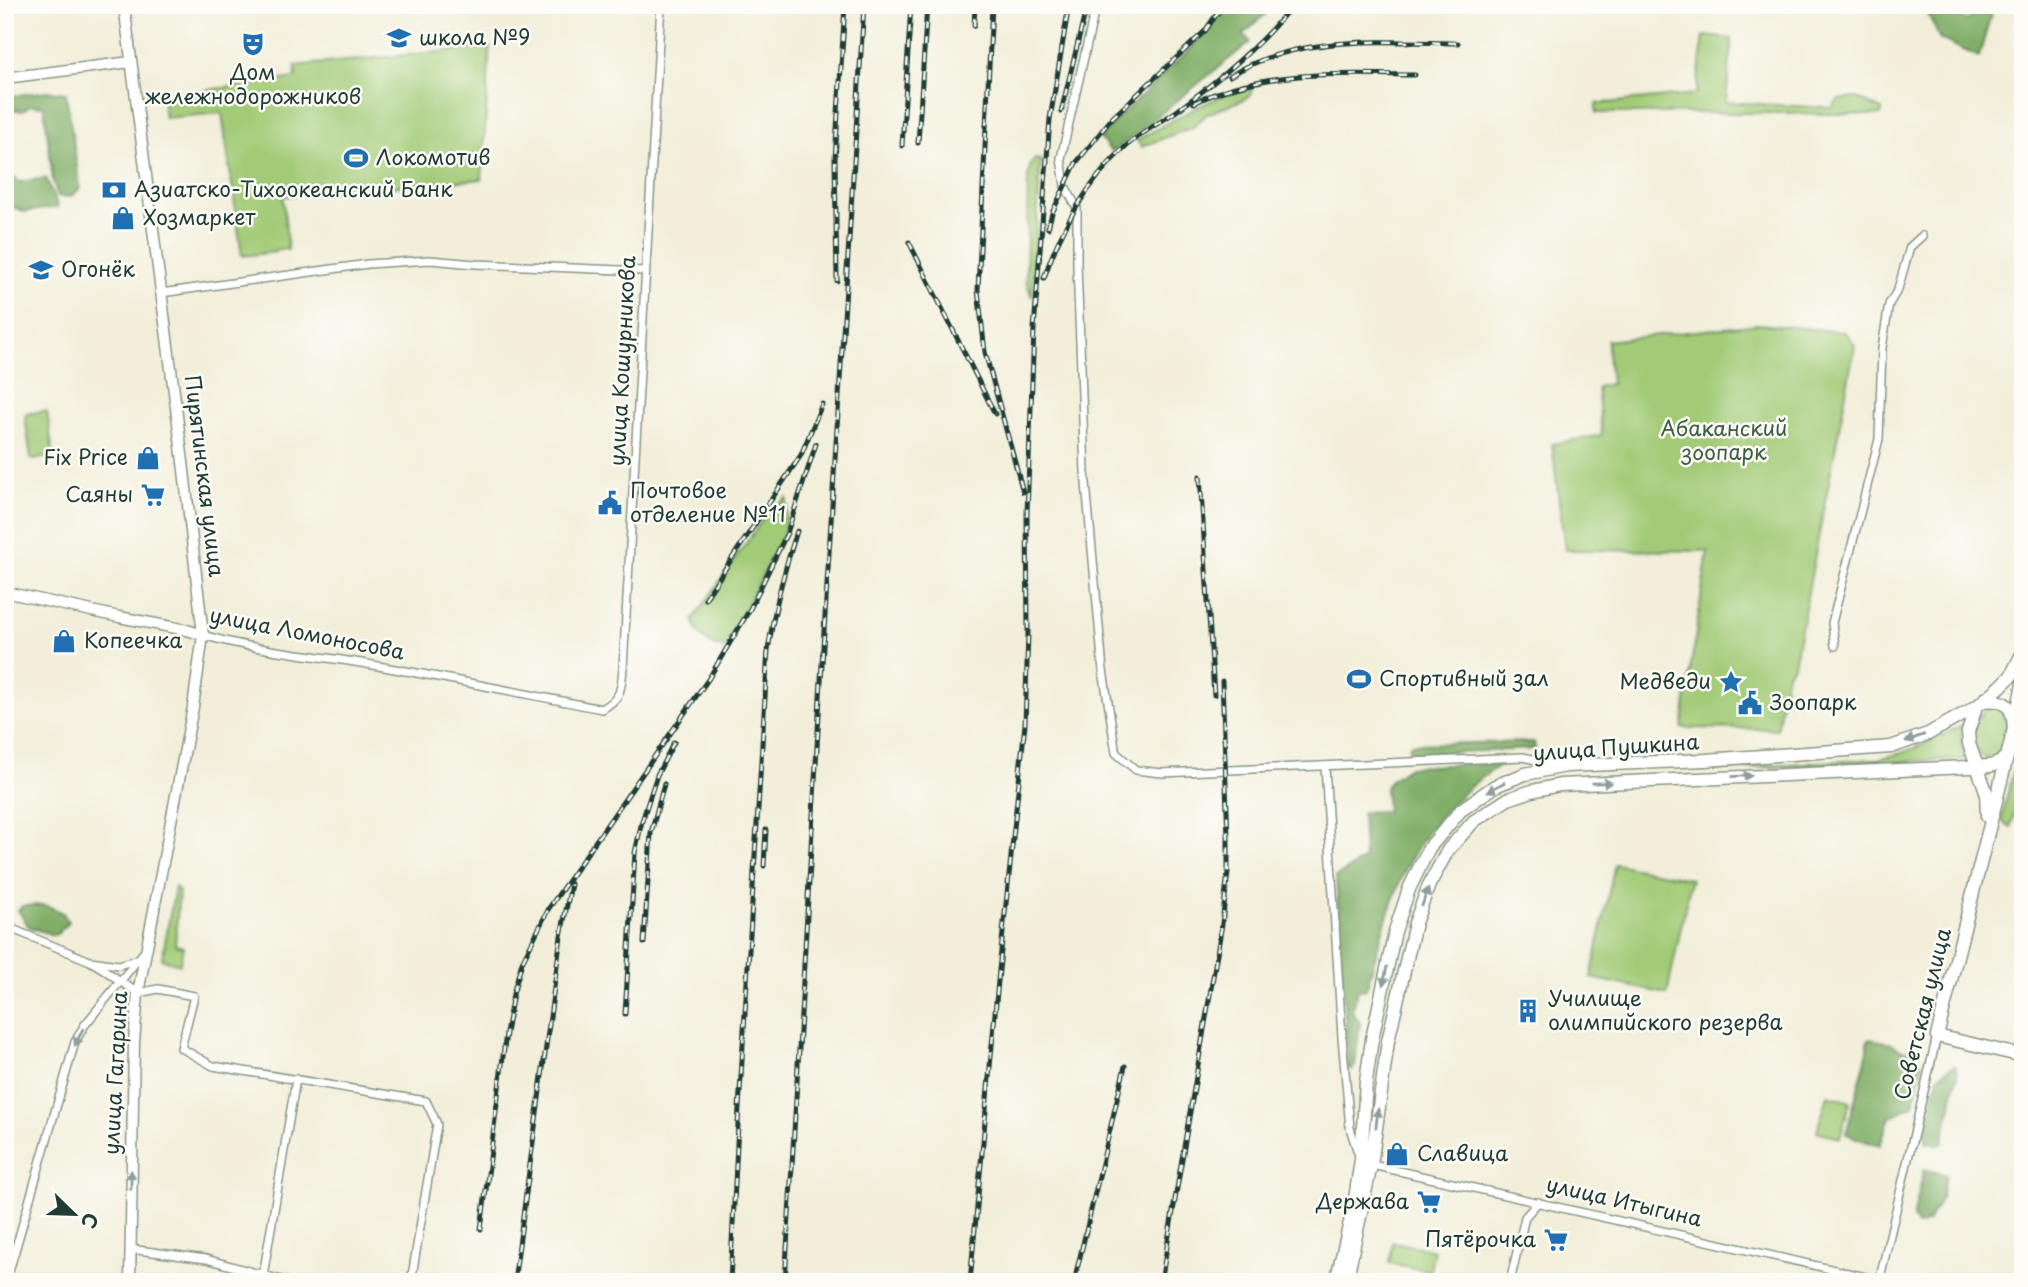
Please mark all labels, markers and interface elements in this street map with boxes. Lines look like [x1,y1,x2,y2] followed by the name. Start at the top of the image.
[419,20,530,52] place label: школа №9
[385,24,413,52] school or university icon: школа №9
[239,30,267,58] theatre icon: Дом жележнодорожников
[144,55,361,111] place label: Дом жележнодорожников
[376,140,491,172] place label: Локомотив
[342,144,370,172] sports icon: Локомотив
[134,172,453,204] place label: Азиатско-Тихоокеанский Банк
[100,176,128,204] bank icon: Азиатско-Тихоокеанский Банк
[143,200,256,232] place label: Хозмаркет
[109,204,137,232] shop icon: Хозмаркет
[61,252,135,284] place label: Огонёк
[600,255,642,467] street label: улица Кошурникова
[27,256,55,284] school or university icon: Огонёк
[178,373,234,579] street label: Пирятинская улица
[1661,411,1787,467] park label: Абаканский зоопарк
[43,440,128,472] place label: Fix Price
[134,444,162,472] shop icon: Fix Price
[630,473,786,529] place label: Почтовое отделение №11
[65,477,133,509] place label: Саяны
[139,481,167,509] supermarket icon: Саяны
[596,489,624,517] public building icon: Почтовое отделение №11
[207,597,408,667] street label: улица Ломоносова
[84,623,183,655] place label: Копеечка
[50,627,78,655] shop icon: Копеечка
[1379,661,1549,693] place label: Спортивный зал
[1619,664,1711,696] place label: Медведи
[1345,665,1373,693] sports icon: Спортивный зал
[1717,668,1745,696] place icon: Медведи
[1769,685,1857,717] place label: Зоопарк
[1736,689,1764,717] public building icon: Зоопарк
[1532,724,1701,768] street label: улица Пушкина
[1905,733,1926,744] one-way arrow
[1731,771,1753,782] one-way arrow
[1591,777,1613,789] one-way arrow
[1486,781,1505,793] one-way arrow
[1420,886,1431,907] one-way arrow
[1884,923,1958,1103] street label: Советская улица
[1379,965,1390,987] one-way arrow
[1548,981,1783,1037] place label: Училище олимпийского резерва
[94,989,134,1156] street label: улица Гагарина
[1514,997,1542,1025] building icon: Училище олимпийского резерва
[73,1026,85,1047] one-way arrow
[1371,1107,1382,1129] one-way arrow
[1417,1136,1509,1168] place label: Славица
[1383,1140,1411,1168] shop icon: Славица
[1544,1167,1706,1234] street label: улица Итыгина
[126,1169,137,1191] one-way arrow
[38,1178,108,1248] north arrow
[1315,1184,1410,1216] place label: Держава
[1415,1188,1443,1216] supermarket icon: Держава
[75,1209,106,1233] text: С
[1425,1222,1537,1254] place label: Пятёрочка
[1542,1226,1570,1254] supermarket icon: Пятёрочка

